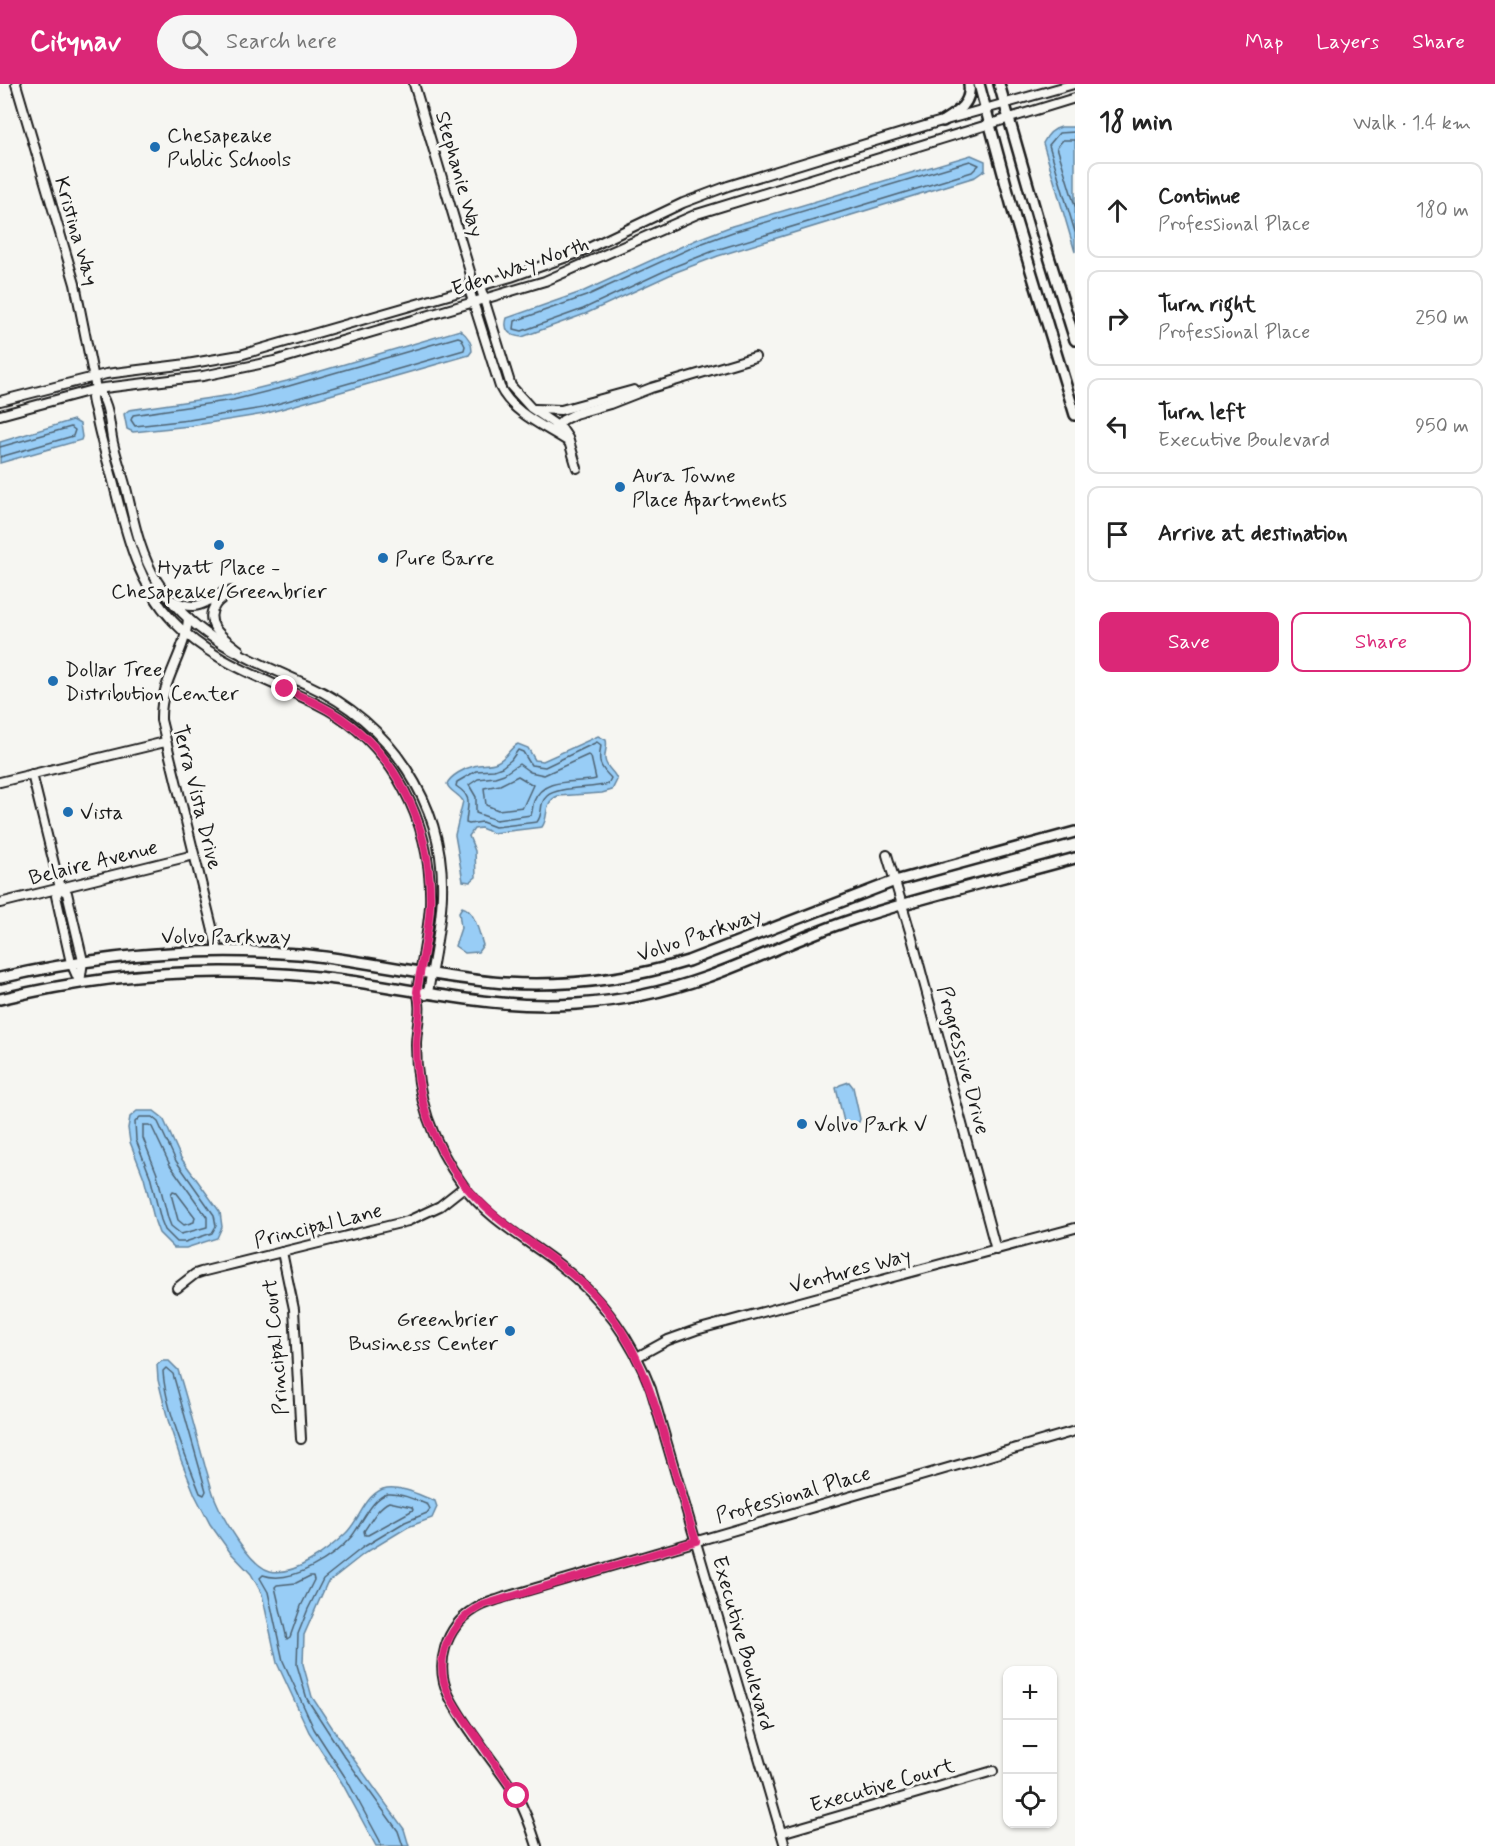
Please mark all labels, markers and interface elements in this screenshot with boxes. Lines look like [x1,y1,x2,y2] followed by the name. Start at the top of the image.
[157,15,577,69] search box
[30,24,121,61] text: Citynav
[178,26,211,59] icon: search
[226,28,337,56] text: Search here
[1245,28,1283,56] text: Map
[1316,28,1379,56] text: Layers
[1412,28,1465,56] text: Share
[1099,106,1173,140] text: 18 min
[428,108,490,240] street label: Stephanie Way
[1353,110,1471,137] text: Walk · 1.4 km
[167,122,291,174] place label: Chesapeake Public Schools
[148,140,162,154] marker: Chesapeake Public Schools
[47,174,105,289] street label: Kristina Way
[1158,183,1240,211] text: Continue
[1101,194,1134,227] icon: ahead
[1416,197,1469,224] text: 180 m
[1158,211,1310,238] text: Professional Place
[448,230,593,303] street label: Eden Way North
[1158,291,1256,319] text: Turn right
[1101,302,1134,335] icon: right
[1415,305,1469,332] text: 250 m
[1158,319,1310,346] text: Professional Place
[1158,399,1246,427] text: Turn left
[1101,410,1134,443] icon: left
[1415,413,1469,440] text: 950 m
[1158,427,1330,454] text: Executive Boulevard
[632,462,787,515] place label: Aura Towne Place Apartments
[613,480,627,494] marker: Aura Towne Place Apartments
[1101,518,1134,551] icon: arrive
[1158,520,1348,548] text: Arrive at destination
[212,538,226,552] marker: Hyatt Place - Chesapeake/Greenbrier
[395,545,495,573] place label: Pure Barre
[376,551,390,565] marker: Pure Barre
[111,554,327,606] place label: Hyatt Place - Chesapeake/Greenbrier
[1099,612,1279,672] button: Save
[1291,612,1471,672] button: Share
[65,656,239,708] place label: Dollar Tree Distribution Center
[46,674,60,688] marker: Dollar Tree Distribution Center
[271,675,297,701] route end
[166,722,229,873] street label: Terra Vista Drive
[80,799,123,827] place label: Vista
[61,805,75,819] marker: Vista
[26,833,161,893] street label: Belaire Avenue
[633,901,765,969] street label: Volvo Parkway
[161,923,291,951] street label: Volvo Parkway
[930,983,996,1138] street label: Progressive Drive
[814,1111,928,1139] place label: Volvo Park V
[795,1117,809,1131] marker: Volvo Park V
[251,1197,385,1255] street label: Principal Lane
[786,1241,914,1301] street label: Ventures Way
[256,1278,296,1416] street label: Principal Court
[348,1306,498,1358] place label: Greenbrier Business Center
[503,1324,517,1338] marker: Greenbrier Business Center
[713,1459,874,1530] street label: Professional Place
[705,1553,781,1734] street label: Executive Boulevard
[1003,1666,1057,1828] map controls
[1003,1666,1057,1720] button: +
[1003,1720,1057,1774] button: −
[807,1752,958,1820] street label: Executive Court
[1003,1774,1057,1828] button: locate
[503,1782,529,1808] route start

